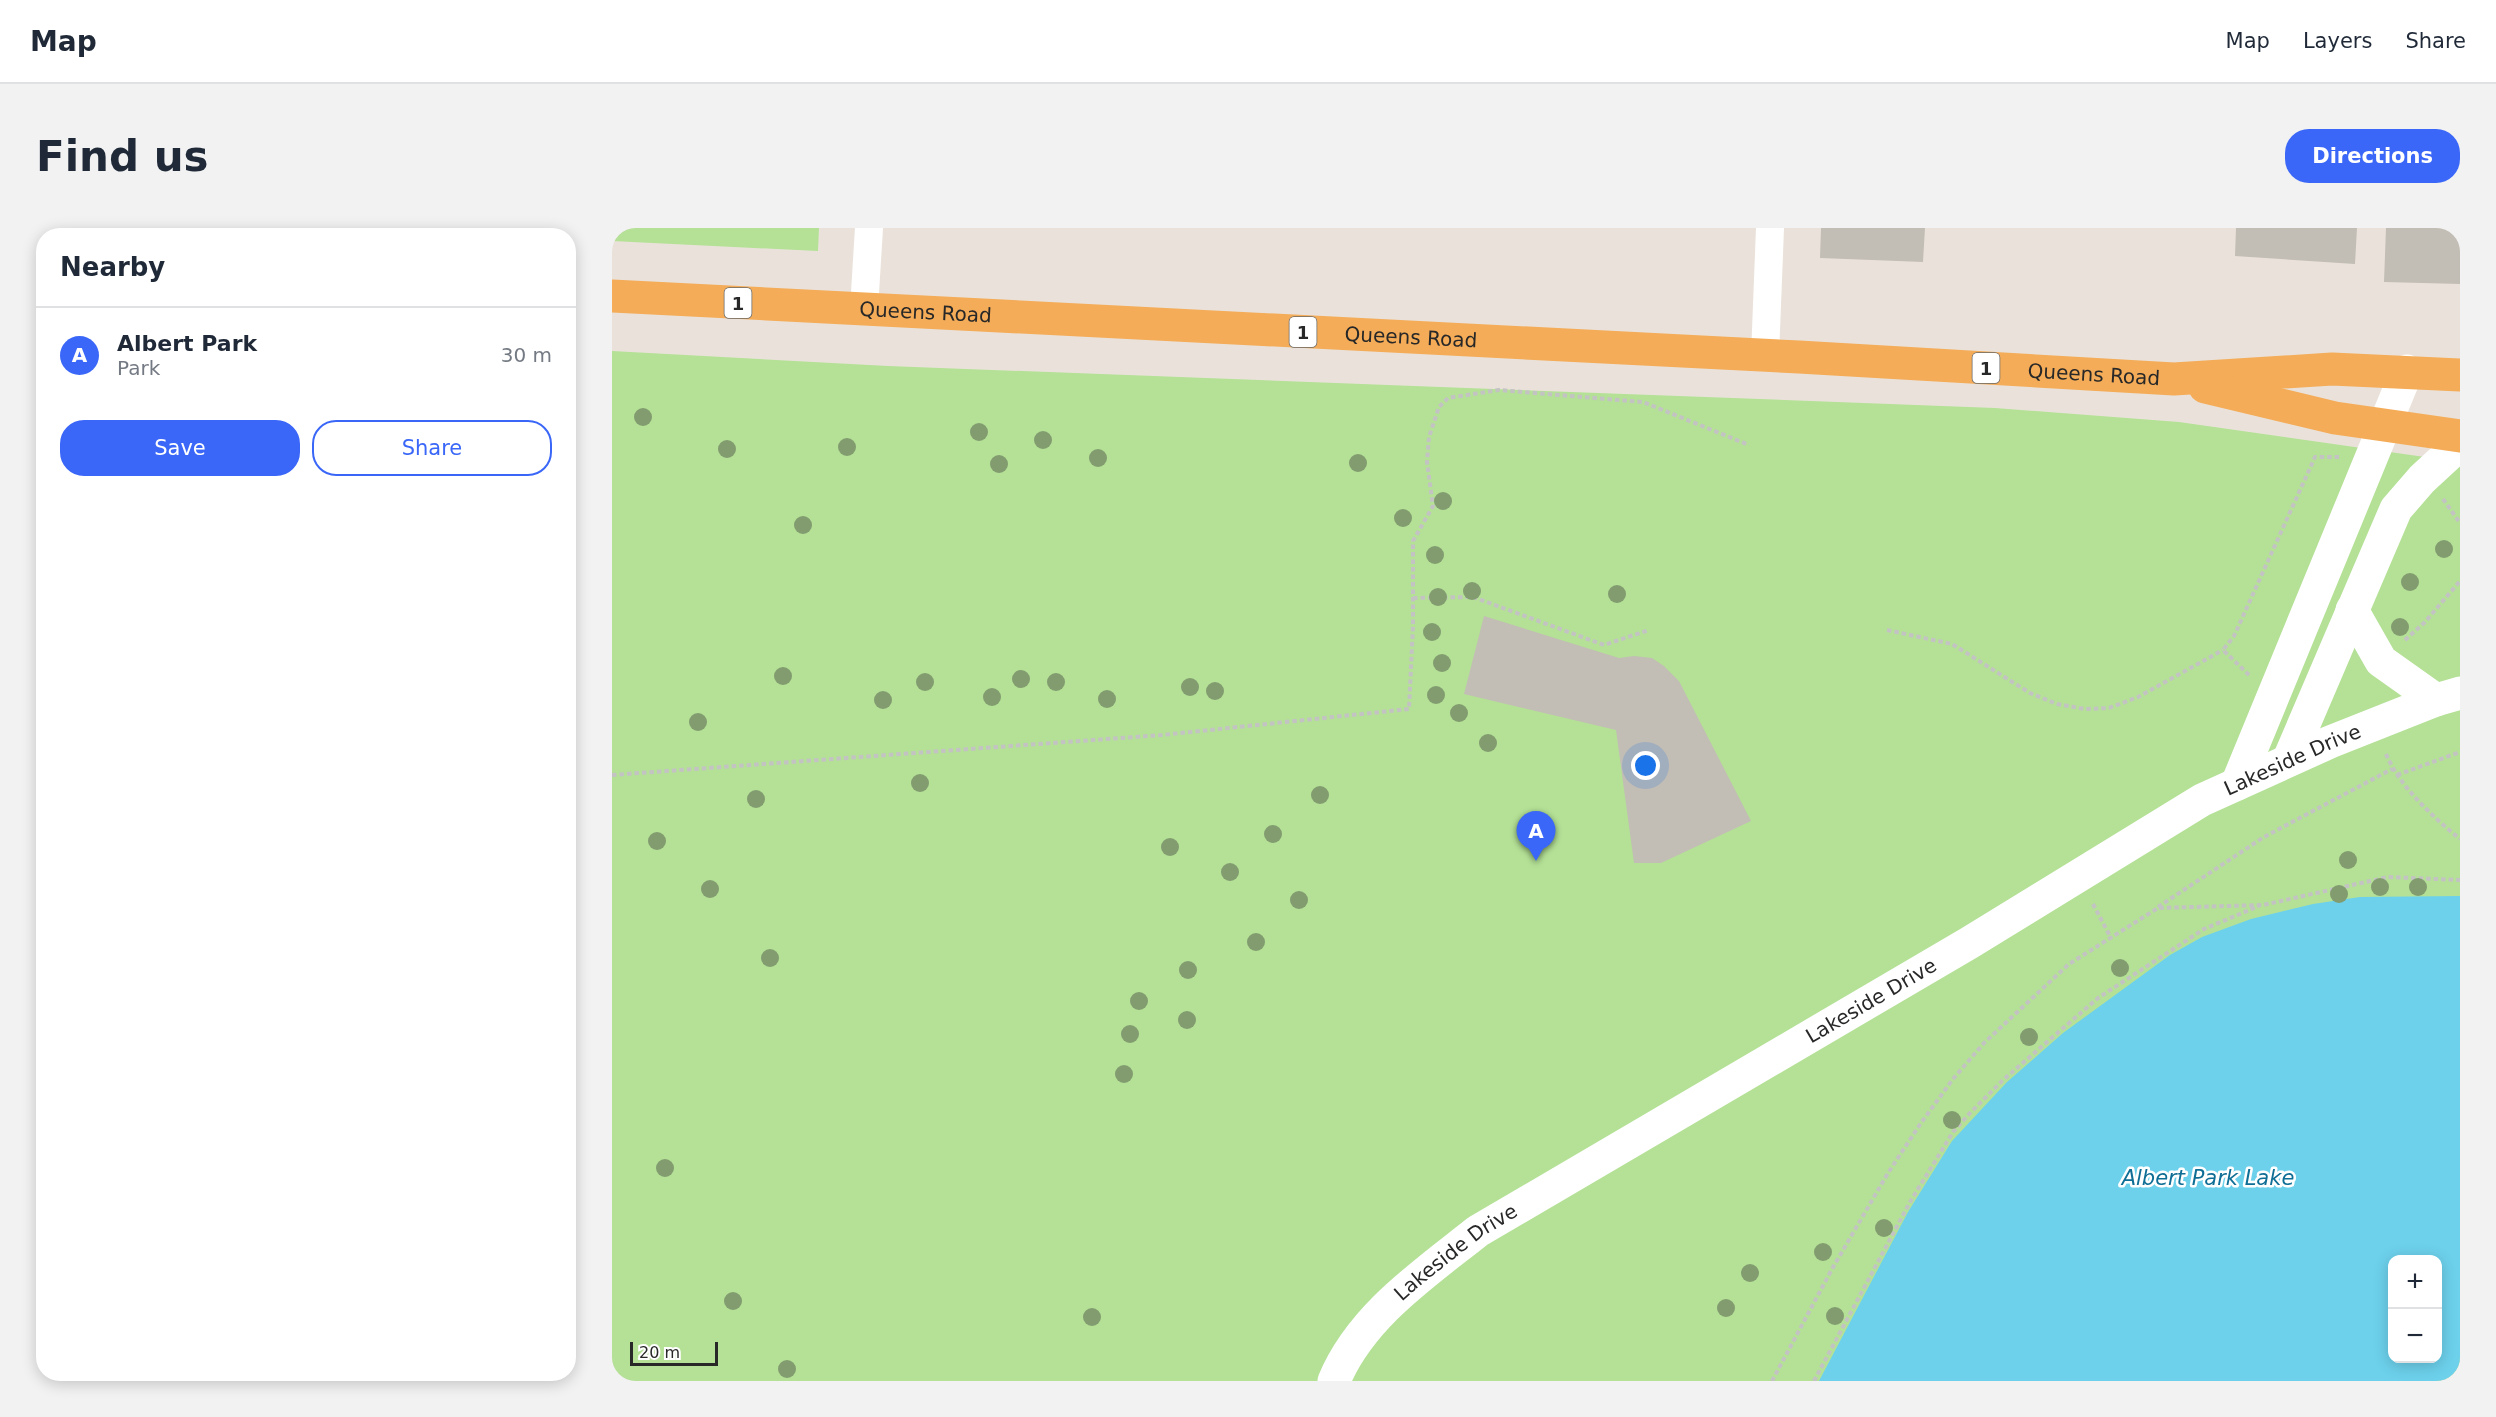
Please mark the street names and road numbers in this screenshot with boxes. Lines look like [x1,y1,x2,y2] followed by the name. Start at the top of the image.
[724,288,752,318] road number: 1
[859,297,992,328] street label: Queens Road
[1290,317,1316,347] road number: 1
[1344,322,1478,352] street label: Queens Road
[1972,353,2000,383] road number: 1
[2027,358,2161,390] street label: Queens Road
[2220,719,2364,800] street label: Lakeside Drive
[1801,953,1941,1048] street label: Lakeside Drive
[1389,1199,1521,1305] street label: Lakeside Drive

